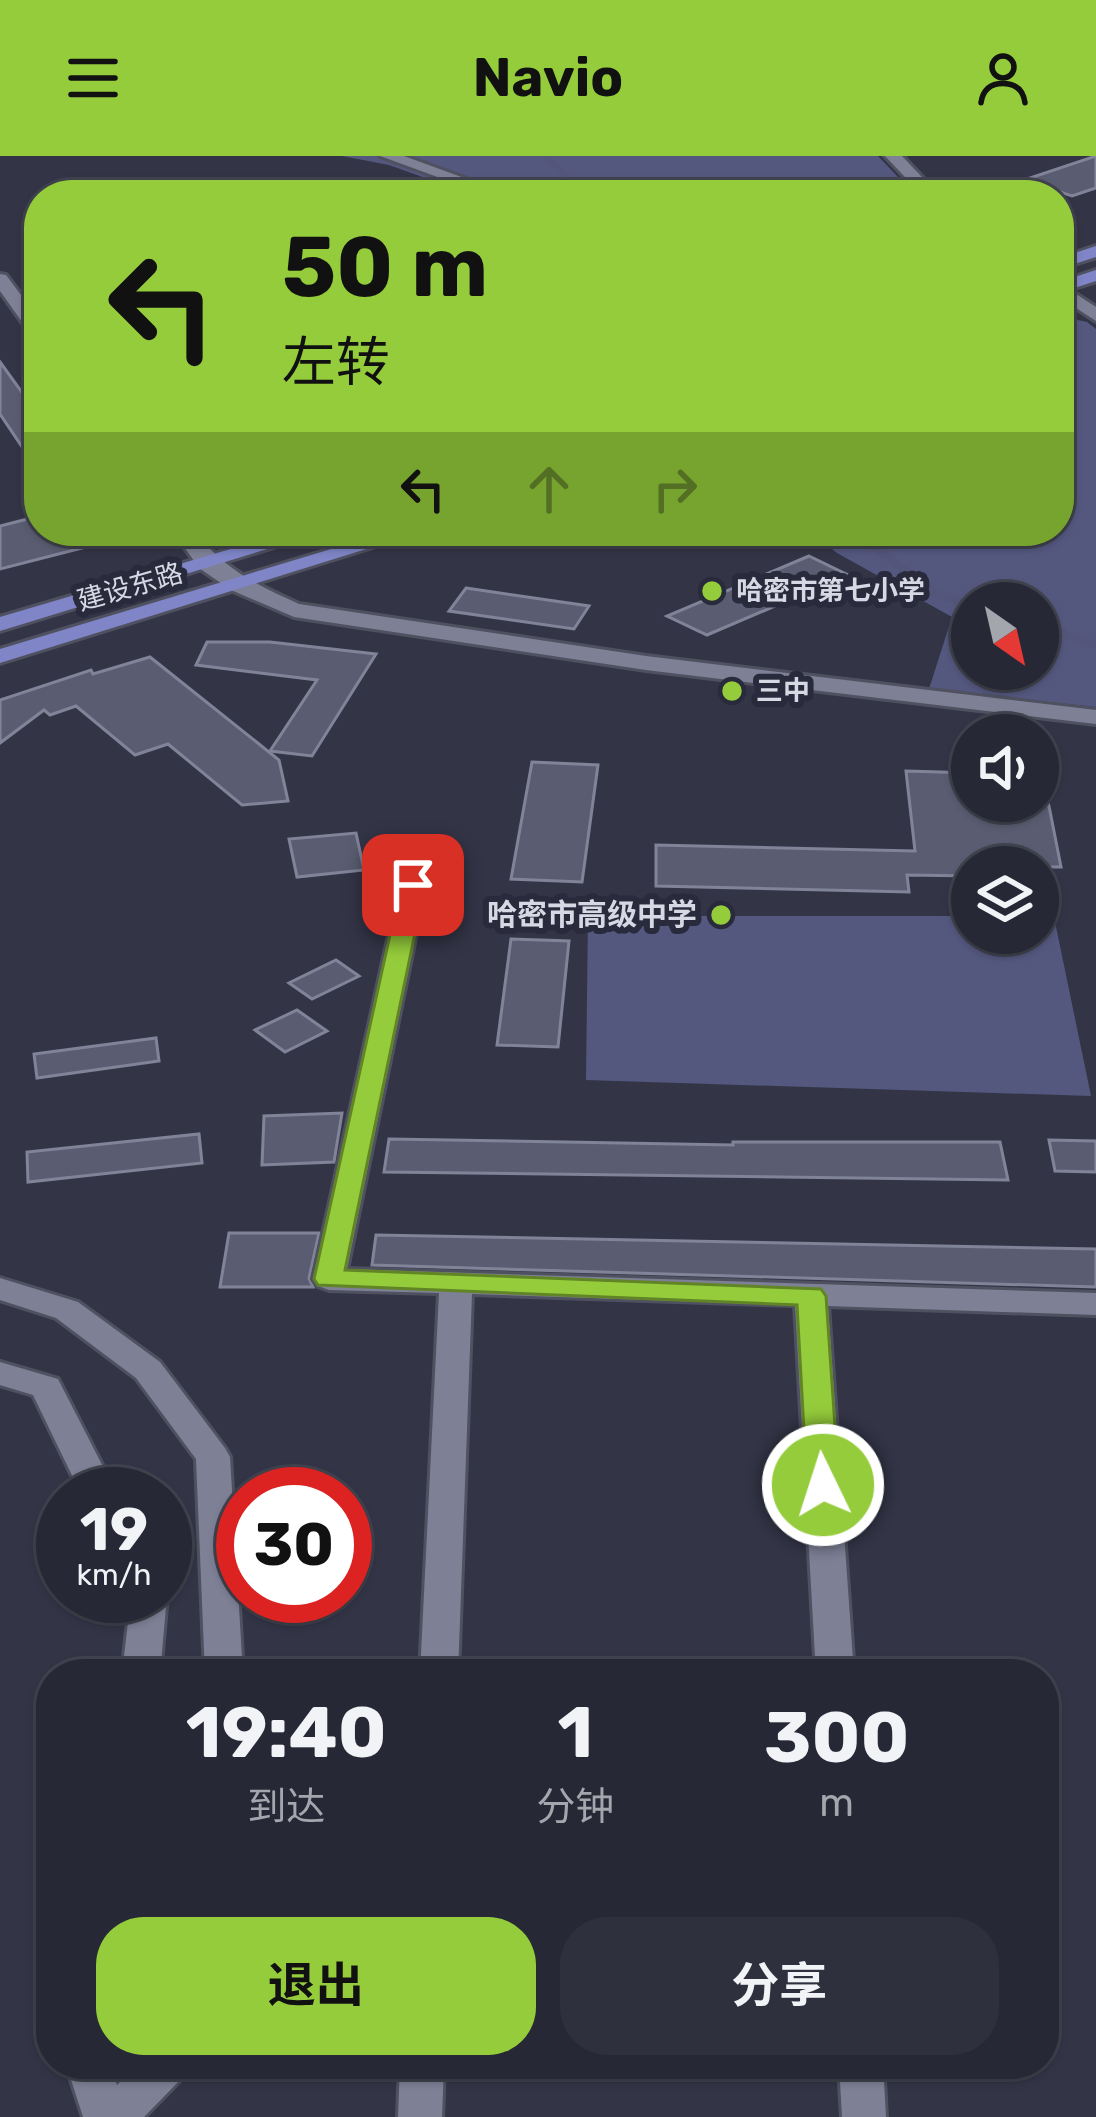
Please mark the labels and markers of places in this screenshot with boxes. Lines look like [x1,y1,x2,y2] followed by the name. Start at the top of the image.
[736,575,925,607] place label: 哈密市第七小学
[699,578,725,604] marker: 哈密市第七小学
[756,675,810,707] place label: 三中
[719,678,745,704] marker: 三中
[362,834,464,936] pin
[487,897,697,933] place label: 哈密市高级中学
[708,902,734,928] marker: 哈密市高级中学

